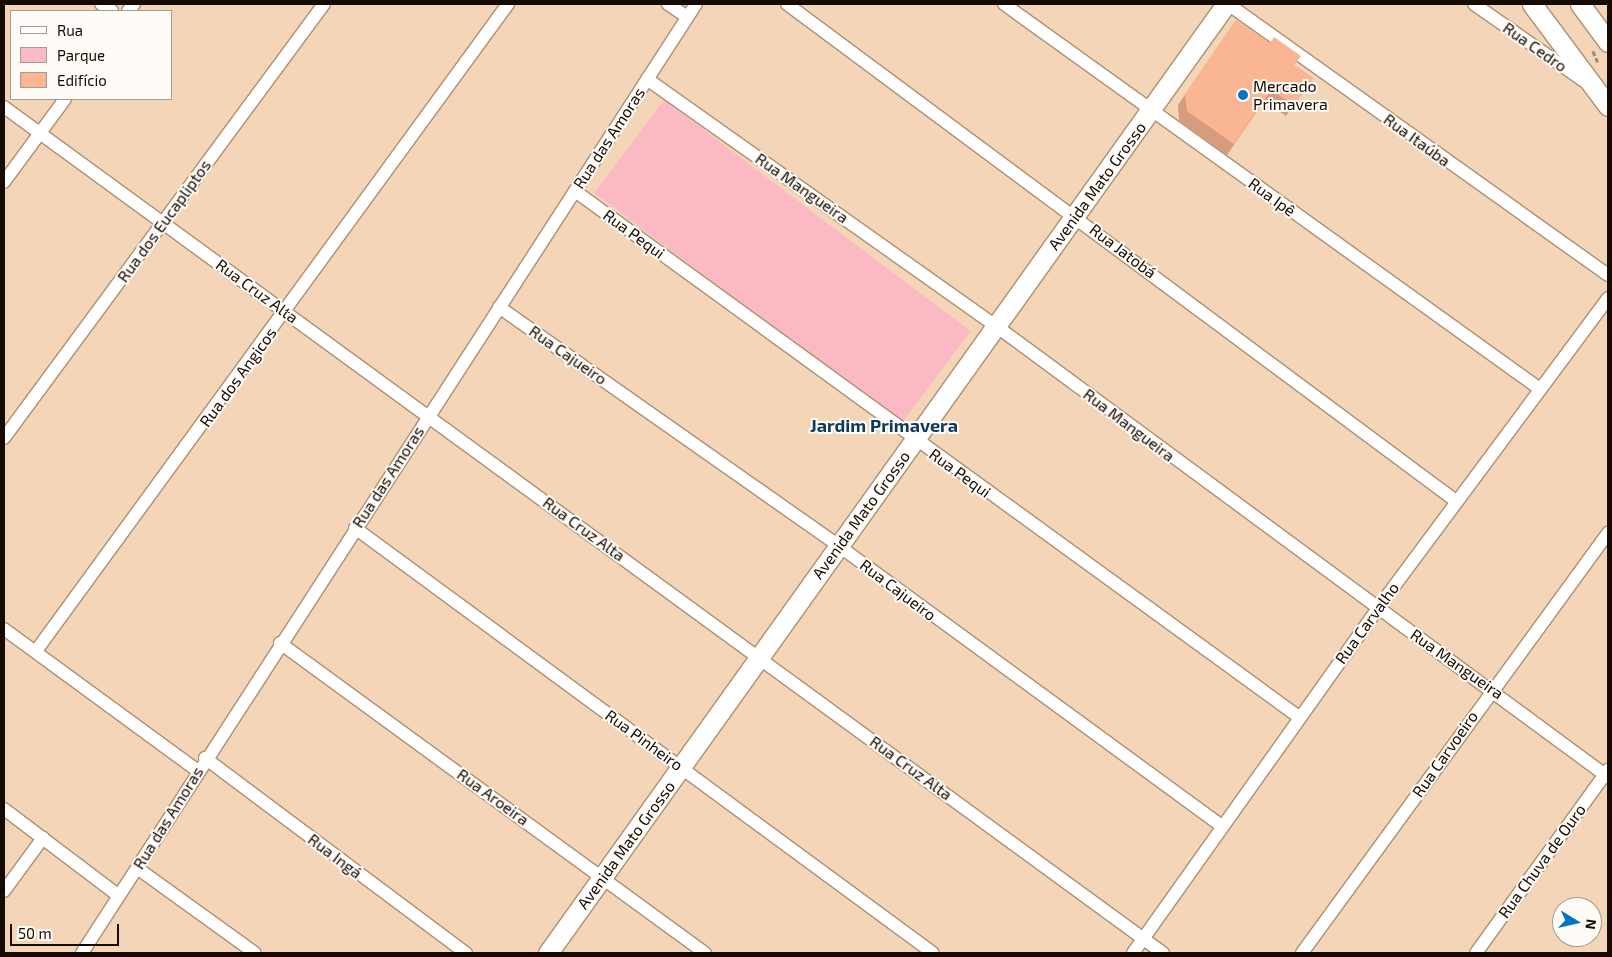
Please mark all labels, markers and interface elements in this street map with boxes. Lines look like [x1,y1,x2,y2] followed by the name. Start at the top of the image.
[10,10,172,100] legend
[1499,18,1571,76] street label: Rua Cedro
[57,21,83,39] text: Rua
[57,46,105,64] text: Parque
[57,71,107,89] text: Edifício
[1253,76,1328,114] place label: Mercado Primavera
[569,84,649,192] street label: Rua das Amoras
[1237,89,1249,101] marker: Mercado Primavera
[1380,109,1454,171] street label: Rua Itaúba
[1044,118,1150,254] street label: Avenida Mato Grosso
[752,149,852,227] street label: Rua Mangueira
[113,156,215,286] street label: Rua dos Eucapliptos
[1245,174,1299,220] street label: Rua Ipê
[599,205,669,263] street label: Rua Pequi
[1086,220,1160,282] street label: Rua Jatobá
[212,255,302,327] street label: Rua Cruz Alta
[526,321,610,389] street label: Rua Cajueiro
[195,323,281,431] street label: Rua dos Angicos
[1080,384,1178,466] street label: Rua Mangueira
[810,414,958,436] district label: Jardim Primavera
[348,423,428,531] street label: Rua das Amoras
[925,444,995,502] street label: Rua Pequi
[808,447,914,583] street label: Avenida Mato Grosso
[539,493,629,565] street label: Rua Cruz Alta
[856,555,940,625] street label: Rua Cajueiro
[1331,579,1403,667] street label: Rua Carvalho
[1407,625,1507,703] street label: Rua Mangueira
[601,705,687,775] street label: Rua Pinheiro
[1408,707,1482,801] street label: Rua Carvoeiro
[866,732,956,804] street label: Rua Cruz Alta
[129,763,207,873] street label: Rua das Amoras
[453,764,533,830] street label: Rua Aroeira
[573,777,679,913] street label: Avenida Mato Grosso
[1494,800,1590,922] street label: Rua Chuva de Ouro
[304,830,366,882] street label: Rua Ingá
[1552,897,1602,947] north arrow
[12,914,121,946] scale bar
[1582,918,1601,931] text: N
[18,924,52,942] text: 50 m

